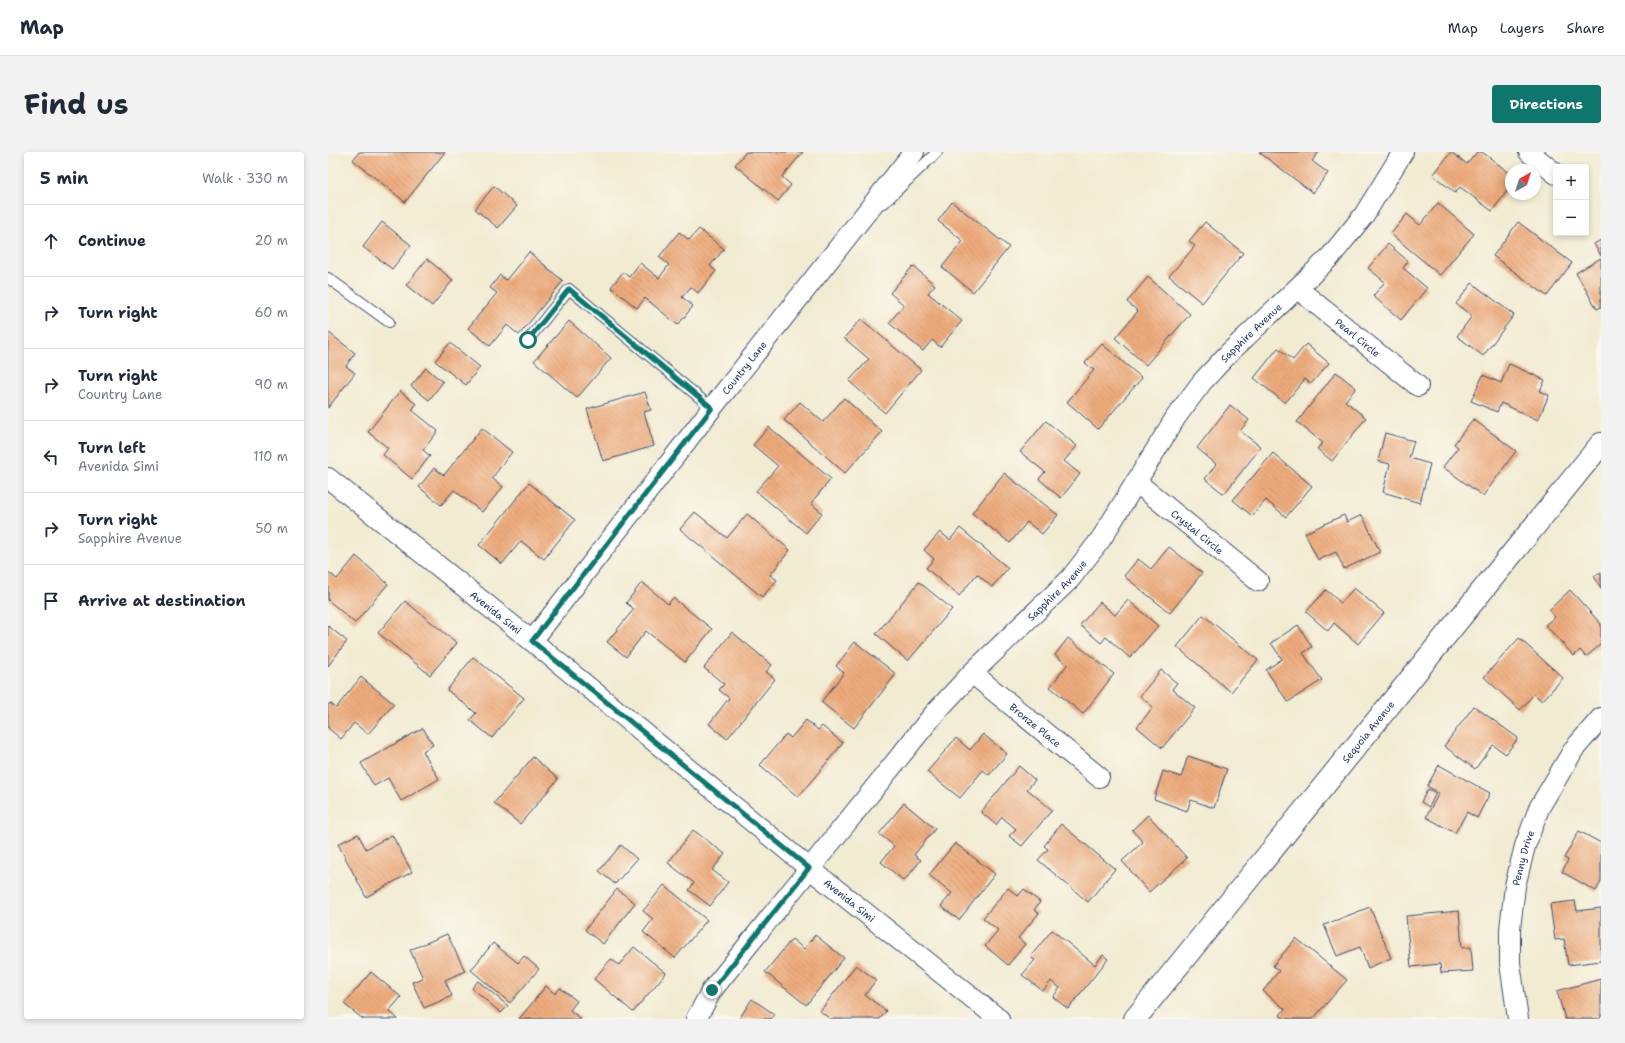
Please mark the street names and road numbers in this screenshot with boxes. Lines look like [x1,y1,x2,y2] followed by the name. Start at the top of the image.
[1217,300,1285,365] street label: Sapphire Avenue
[1333,315,1383,360] street label: Pearl Circle
[719,338,769,397] street label: Country Lane
[1168,507,1226,557] street label: Crystal Circle
[1024,556,1089,623] street label: Sapphire Avenue
[468,588,524,637] street label: Avenida Simi
[1339,698,1397,765] street label: Sequoia Avenue
[1007,700,1064,750] street label: Bronze Place
[1509,828,1537,887] street label: Penny Drive
[821,876,878,925] street label: Avenida Simi

